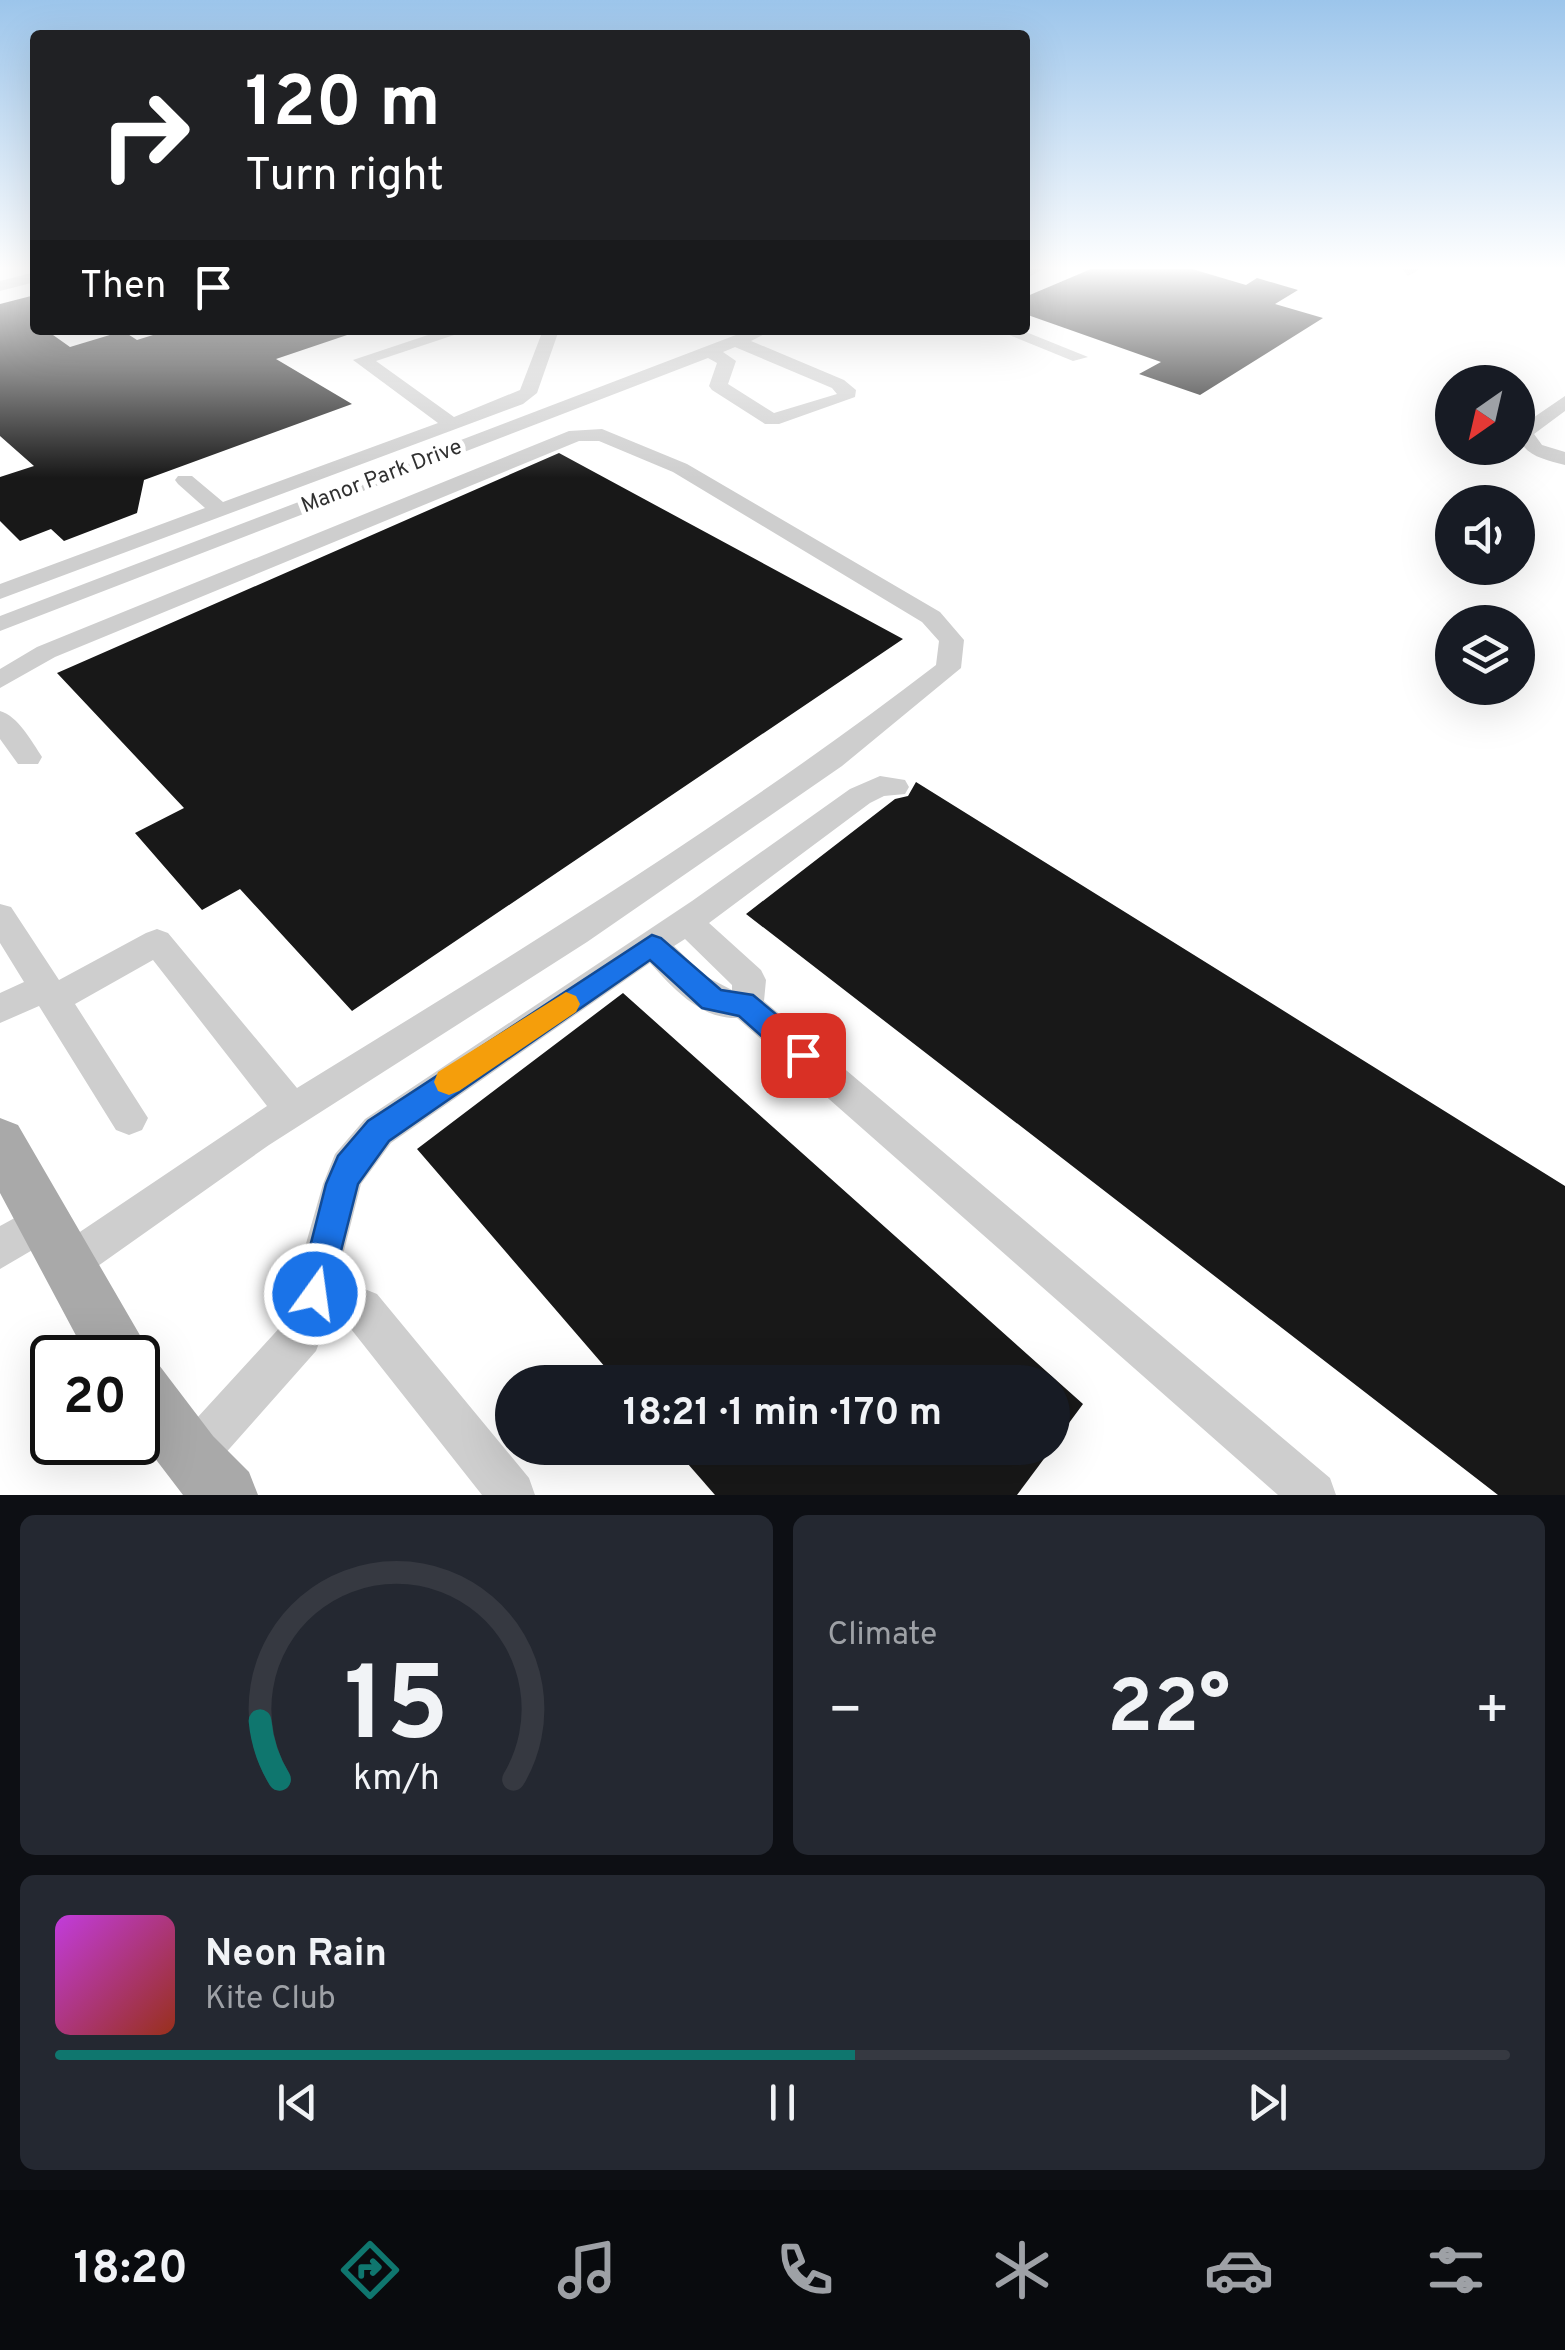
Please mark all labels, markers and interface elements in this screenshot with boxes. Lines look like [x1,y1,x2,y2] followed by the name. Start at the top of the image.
[245,62,441,151] text: 120 m
[80,70,210,200] icon: right
[245,149,444,206] text: Turn right
[186,260,241,315] icon: arrive
[80,263,166,312] text: Then
[1435,365,1535,465] north arrow
[1435,365,1535,705] map controls
[298,434,466,520] street label: Manor Park Drive
[1435,485,1535,585] button: sound
[1435,605,1535,705] button: layers
[761,1013,846,1098] pin
[776,1028,831,1083] icon: arrive
[263,1242,367,1346] position arrow
[30,1335,160,1465] speed limit sign: 20
[623,1390,942,1439] text: 18:21 · 1 min · 170 m
[828,1616,937,1656] text: Climate
[344,1645,449,1777] text: 15
[1107,1664,1230,1759] text: 22°
[828,1678,863,1748] text: −
[1475,1678,1510,1748] text: +
[353,1757,440,1803] text: km/h
[205,1931,387,1980] text: Neon Rain
[205,1980,336,2020] text: Kite Club
[270,2075,325,2130] icon: previous
[755,2075,810,2130] icon: pause
[1240,2075,1295,2130] icon: next
[335,2235,405,2305] icon: directions
[552,2235,622,2305] icon: music
[770,2235,840,2305] icon: phone
[987,2235,1057,2305] icon: climate
[1204,2235,1274,2305] icon: car
[1421,2235,1491,2305] icon: filters
[74,2242,188,2299] text: 18:20

